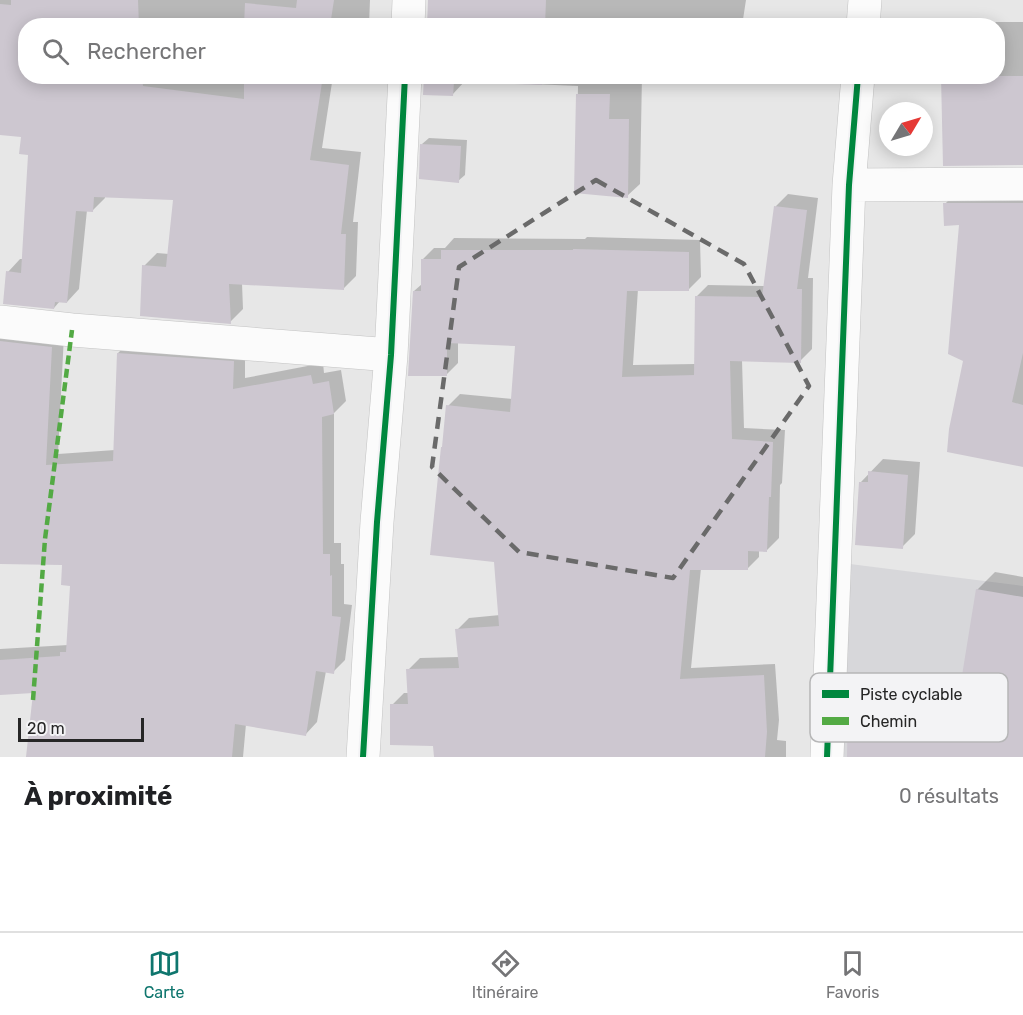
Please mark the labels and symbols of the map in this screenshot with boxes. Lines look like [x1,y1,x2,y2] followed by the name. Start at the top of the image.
[879,102,933,156] north arrow
[810,673,1008,742] legend
[860,685,963,704] text: Piste cyclable
[860,712,917,731] text: Chemin
[18,715,144,742] scale bar

